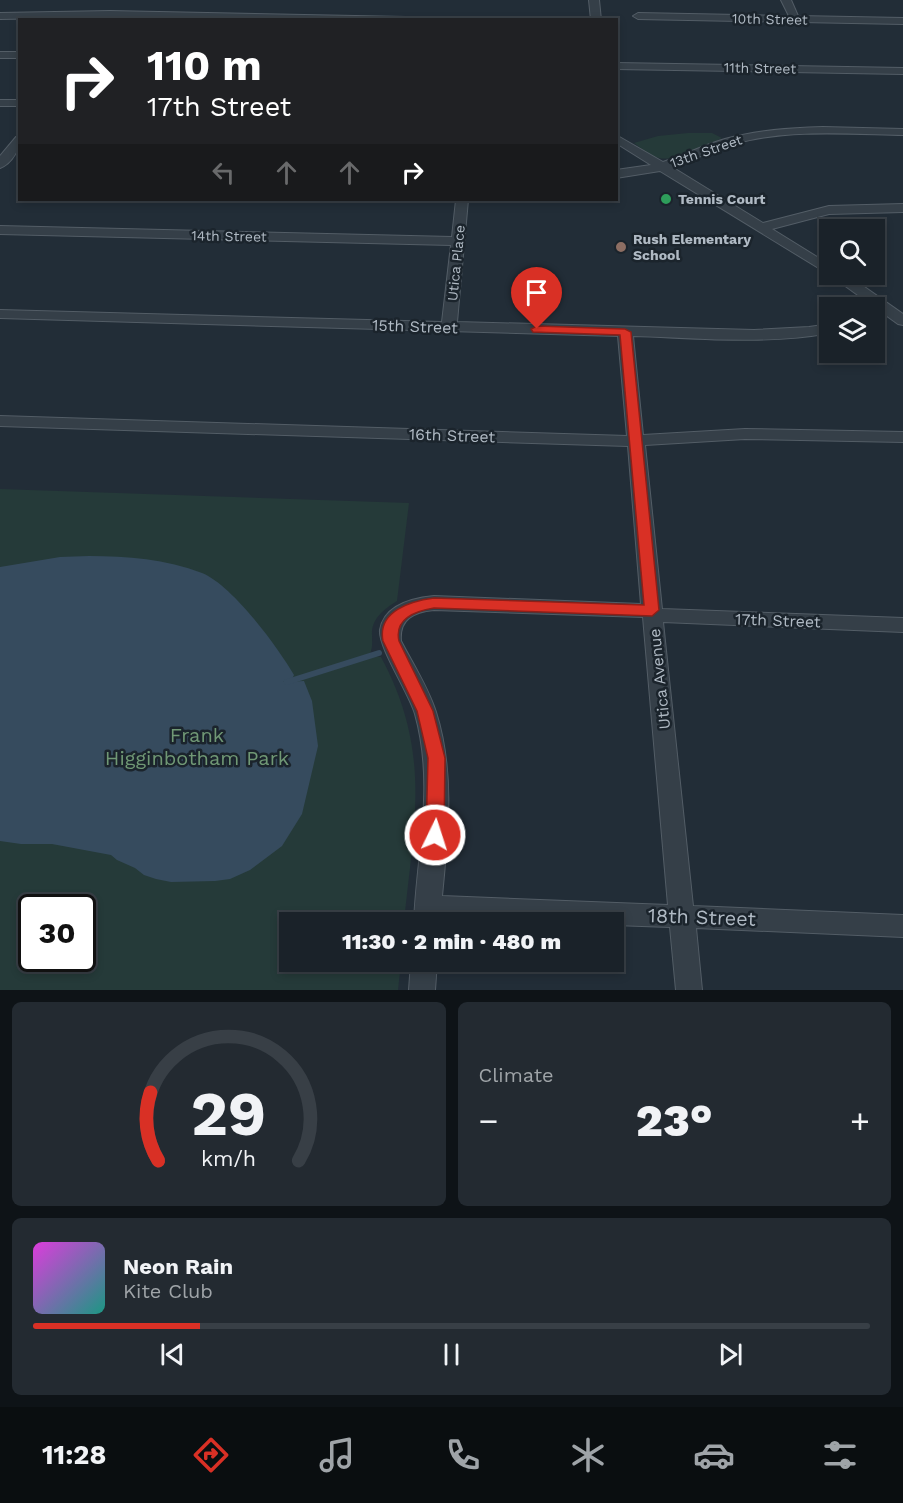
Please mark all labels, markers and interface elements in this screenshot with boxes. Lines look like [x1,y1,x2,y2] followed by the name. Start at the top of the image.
[732,10,808,28] street label: 10th Street
[147,41,262,90] text: 110 m
[48,42,126,120] icon: right
[724,59,796,77] street label: 11th Street
[147,91,291,123] text: 17th Street
[668,131,744,171] street label: 13th Street
[207,156,240,189] icon: left
[270,156,303,189] icon: ahead
[333,156,366,189] icon: ahead
[396,156,429,189] icon: right
[678,191,765,207] place label: Tennis Court
[659,192,673,206] marker: Tennis Court
[819,219,885,363] map controls
[819,219,885,285] button: search
[444,224,468,302] street label: Utica Place
[191,227,267,245] street label: 14th Street
[633,231,751,263] place label: Rush Elementary School
[614,240,628,254] marker: Rush Elementary School
[511,267,562,329] pin
[520,276,553,309] icon: arrive
[819,297,885,363] button: layers
[372,316,458,338] street label: 15th Street
[409,425,496,447] street label: 16th Street
[735,610,821,631] street label: 17th Street
[645,628,674,730] street label: Utica Avenue
[105,723,289,770] park label: Frank Higginbotham Park
[403,803,467,867] position arrow
[18,894,96,972] speed limit sign: 30
[648,903,757,931] street label: 18th Street
[342,929,561,954] text: 11:30 · 2 min · 480 m
[479,1063,554,1087] text: Climate
[191,1077,267,1150] text: 29
[636,1094,713,1147] text: 23°
[479,1101,498,1140] text: −
[850,1101,870,1140] text: +
[201,1146,256,1171] text: km/h
[123,1254,233,1279] text: Neon Rain
[123,1279,213,1303] text: Kite Club
[156,1338,189,1371] icon: previous
[435,1338,468,1371] icon: pause
[714,1338,747,1371] icon: next
[190,1434,232,1476] icon: directions
[316,1434,358,1476] icon: music
[442,1434,484,1476] icon: phone
[567,1434,609,1476] icon: climate
[693,1434,735,1476] icon: car
[819,1434,861,1476] icon: filters
[42,1439,106,1471] text: 11:28

